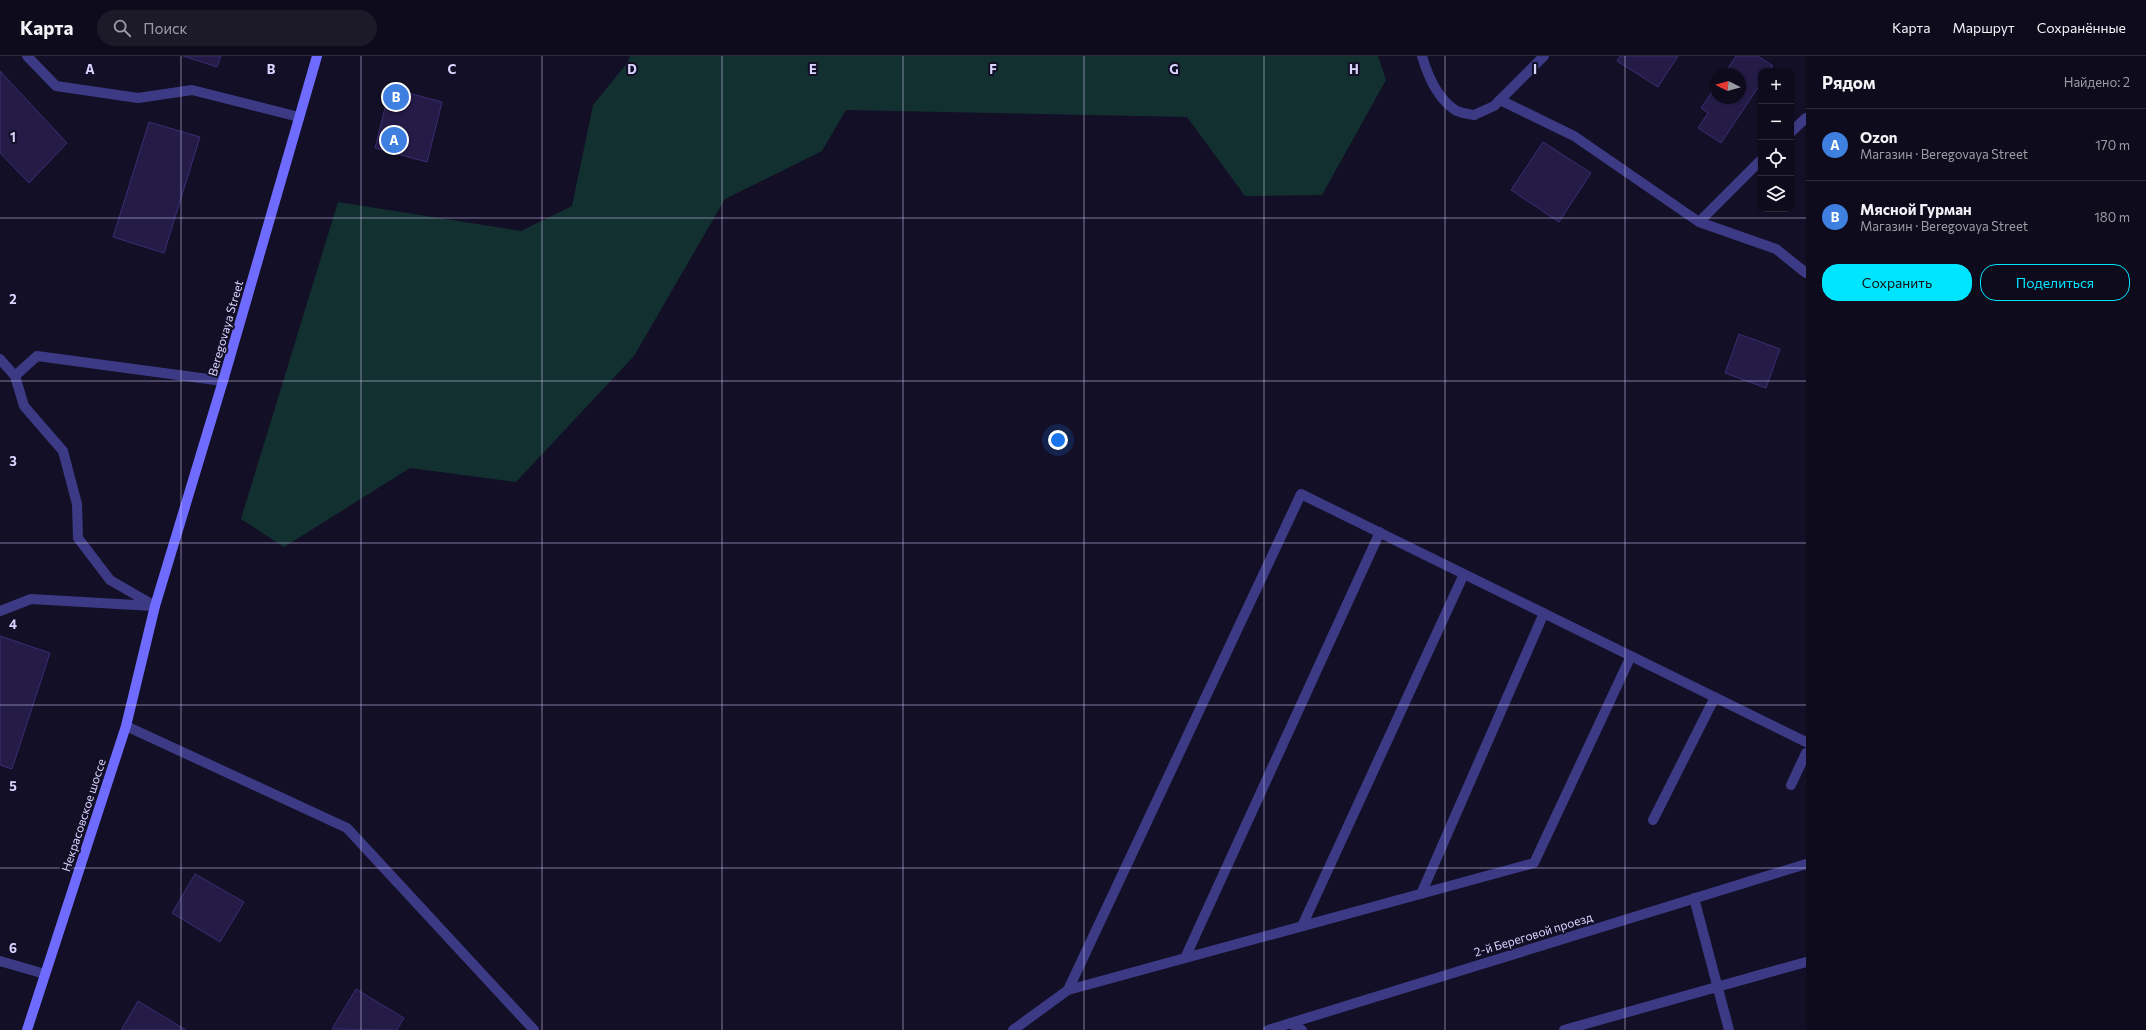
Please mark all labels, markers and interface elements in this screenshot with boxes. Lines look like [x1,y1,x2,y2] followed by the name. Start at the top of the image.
[97,10,377,46] search box
[20,16,73,39] text: Карта
[111,17,133,39] icon: search
[143,19,188,37] text: Поиск
[1892,19,1930,36] text: Карта
[1952,19,2015,36] text: Маршрут
[2037,19,2126,36] text: Сохранённые
[85,61,95,77] text: A
[267,61,276,77] text: B
[448,61,457,77] text: C
[627,61,637,77] text: D
[809,61,817,77] text: E
[989,61,997,77] text: F
[1169,61,1179,77] text: G
[1349,61,1359,77] text: H
[1533,61,1537,77] text: I
[1710,68,1746,104] north arrow
[1758,68,1794,212] map controls
[1758,68,1794,104] button: +
[1822,72,1876,93] text: Рядом
[2064,74,2130,90] text: Найдено: 2
[383,82,409,112] pin: B
[1758,104,1794,140] button: −
[381,125,407,155] pin: A
[1860,128,1898,146] text: Ozon
[10,129,16,145] text: 1
[1830,137,1840,153] text: A
[2095,137,2130,153] text: 170 m
[1758,140,1794,176] button: locate
[1860,146,2028,162] text: Магазин · Beregovaya Street
[1758,176,1794,212] button: layers
[1860,200,1972,218] text: Мясной Гурман
[1831,209,1839,225] text: B
[2094,209,2130,225] text: 180 m
[1860,218,2028,234] text: Магазин · Beregovaya Street
[1822,264,1972,301] button: Сохранить
[1980,264,2130,301] button: Поделиться
[205,278,245,378] street label: Beregovaya Street
[9,291,17,307] text: 2
[1048,430,1068,450] your location
[9,453,17,469] text: 3
[9,616,17,632] text: 4
[58,757,108,873] street label: Некрасовское шоссе
[9,778,17,794] text: 5
[1472,909,1594,959] street label: 2-й Береговой проезд
[9,940,17,956] text: 6

